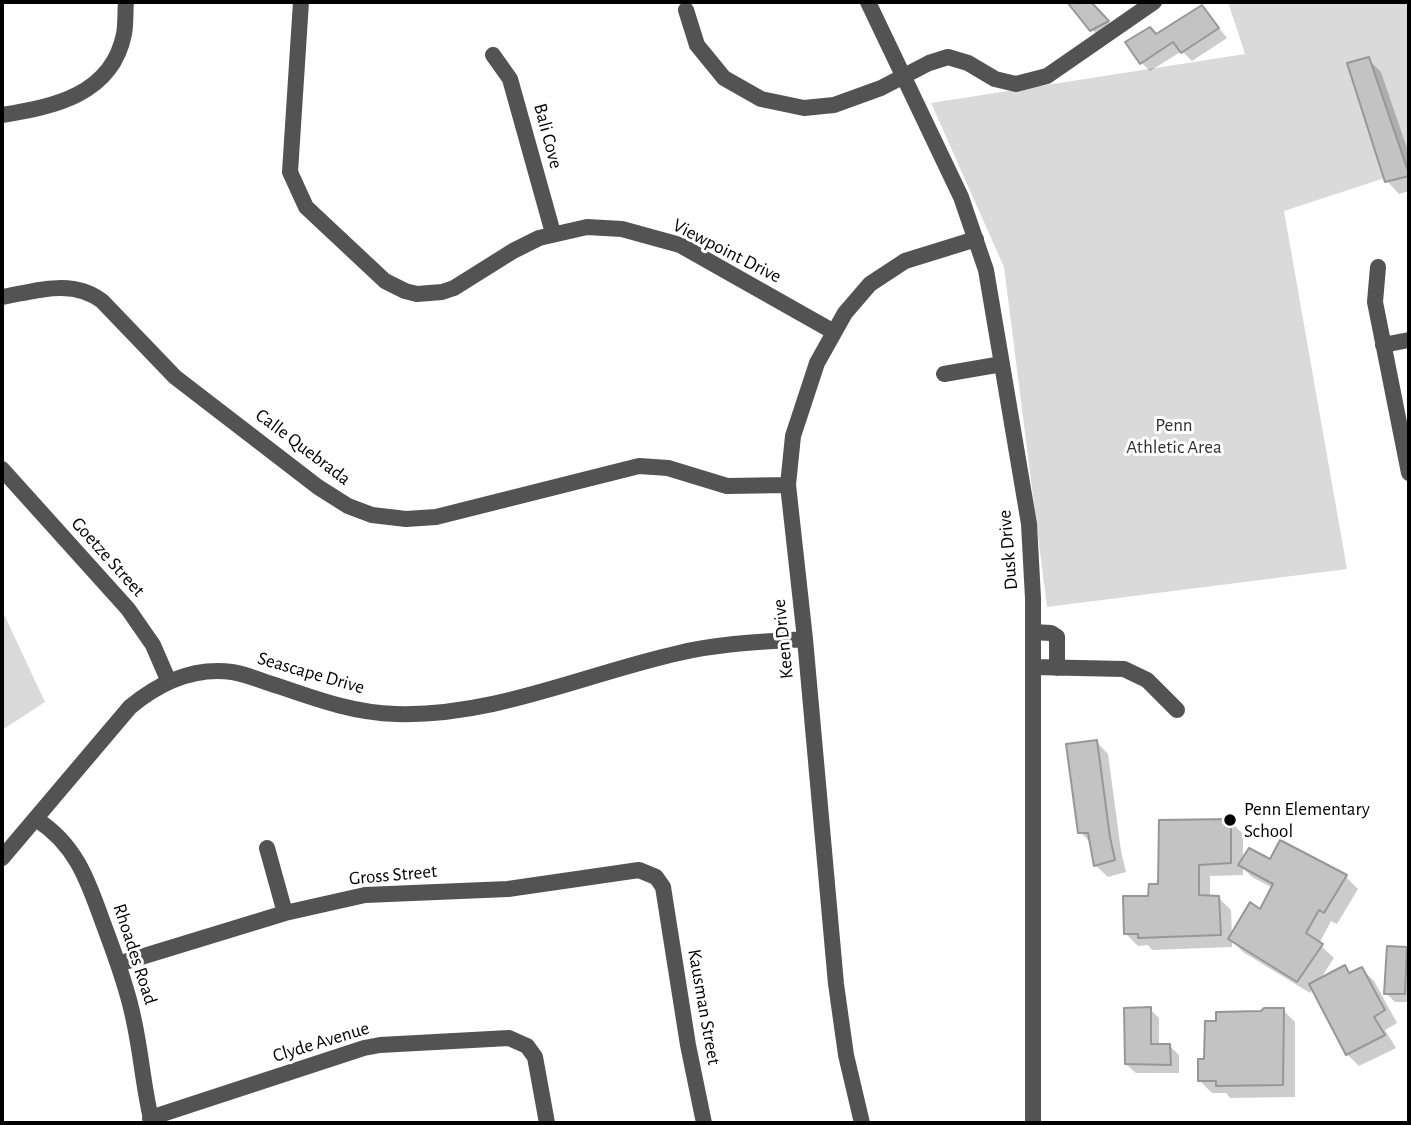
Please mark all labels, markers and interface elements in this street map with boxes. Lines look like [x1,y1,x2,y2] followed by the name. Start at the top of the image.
[528,101,568,171] street label: Bali Cove
[669,214,785,288] street label: Viewpoint Drive
[251,404,355,490] street label: Calle Quebrada
[1126,414,1222,458] park label: Penn Athletic Area
[993,509,1023,591] street label: Dusk Drive
[66,512,150,602] street label: Goetze Street
[767,598,799,680] street label: Keen Drive
[255,647,367,699] street label: Seascape Drive
[1244,798,1370,842] place label: Penn Elementary School
[1222,812,1238,828] marker: Penn Elementary School
[348,860,438,890] street label: Gross Street
[108,901,162,1007] street label: Rhoades Road
[683,947,725,1067] street label: Kausman Street
[270,1017,372,1067] street label: Clyde Avenue

